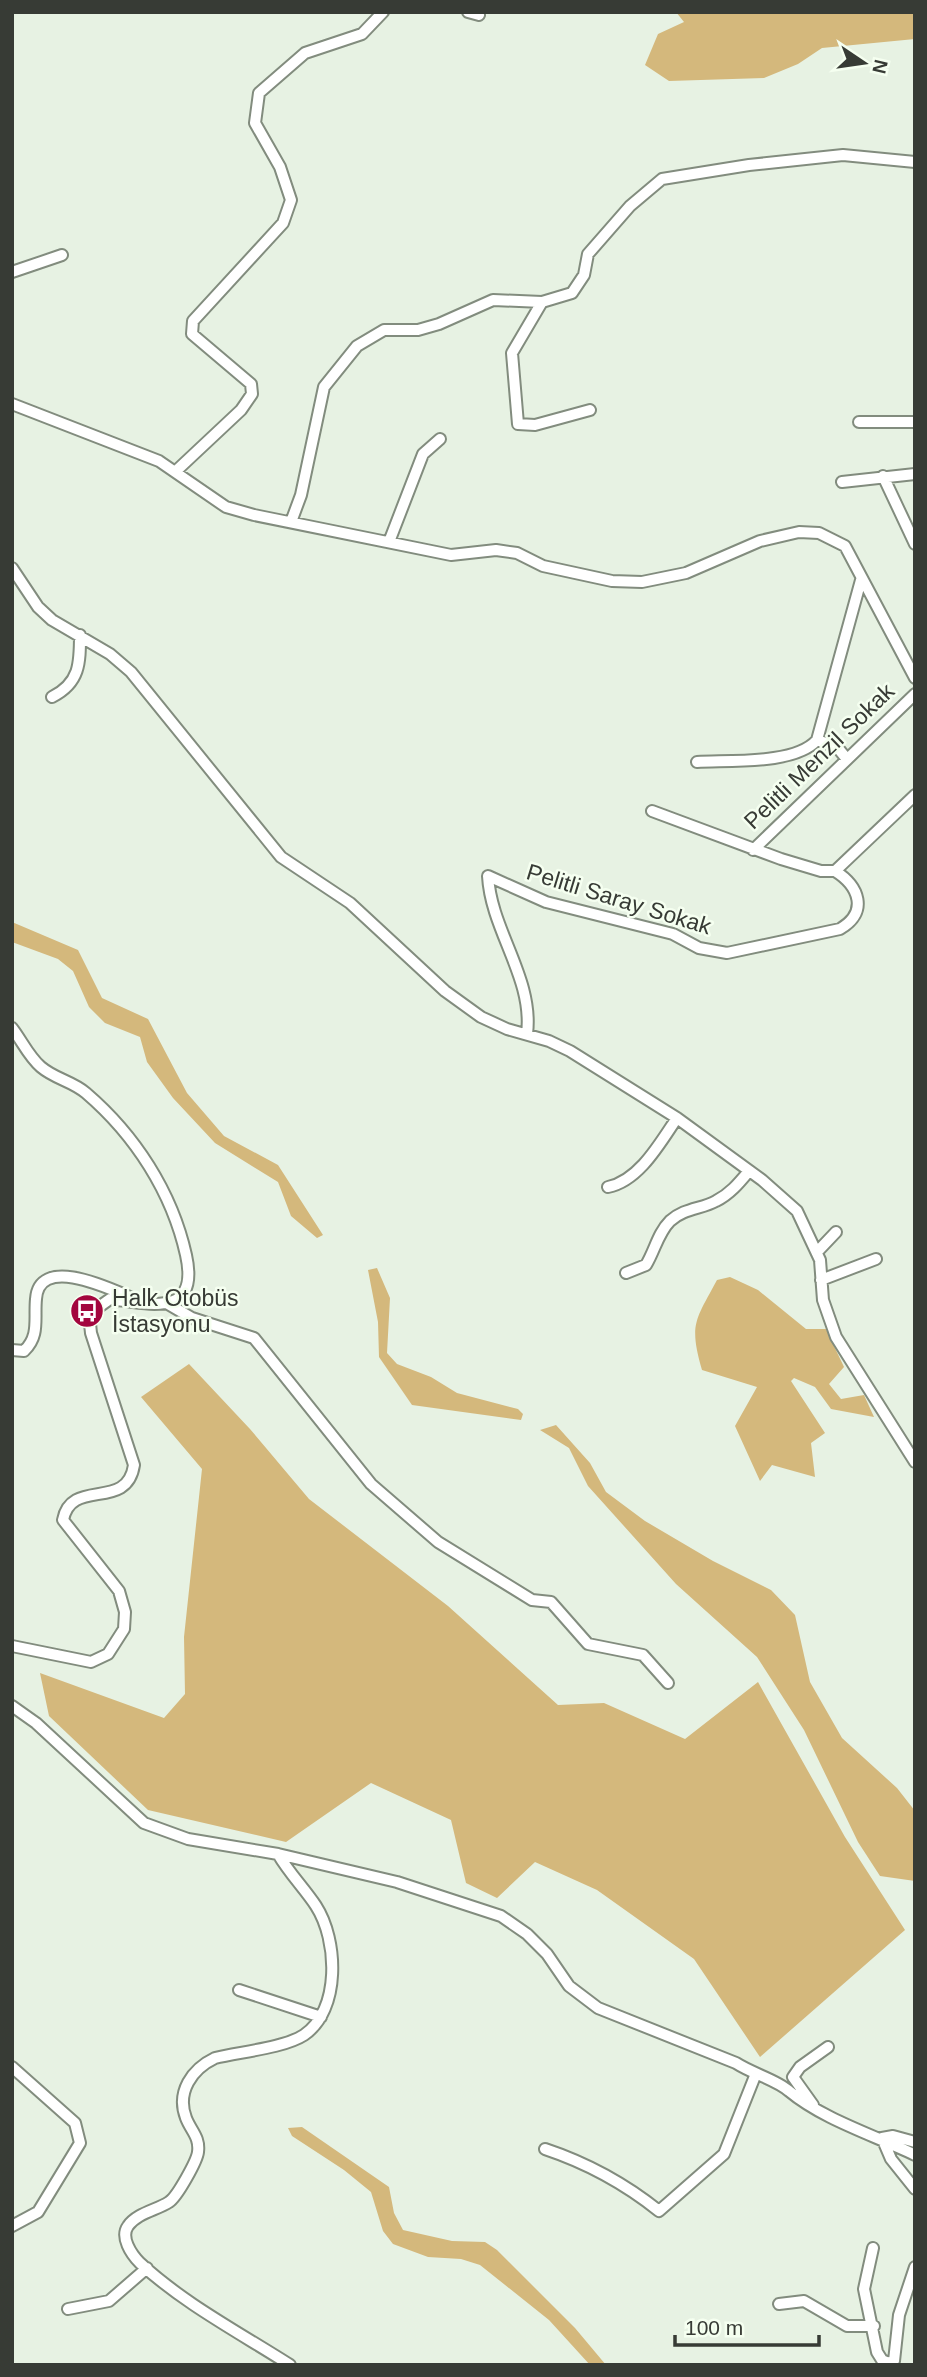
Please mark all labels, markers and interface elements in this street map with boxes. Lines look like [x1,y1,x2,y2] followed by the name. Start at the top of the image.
[829,28,899,98] north arrow
[868,58,892,76] text: N
[739,677,900,834] street label: Pelitli Menzil Sokak
[524,859,715,940] street label: Pelitli Saray Sokak
[112,1285,239,1337] place label: Halk Otobüs İstasyonu
[68,1292,106,1330] bus stop icon: Halk Otobüs İstasyonu
[675,2304,818,2348] scale bar
[685,2316,743,2339] text: 100 m

